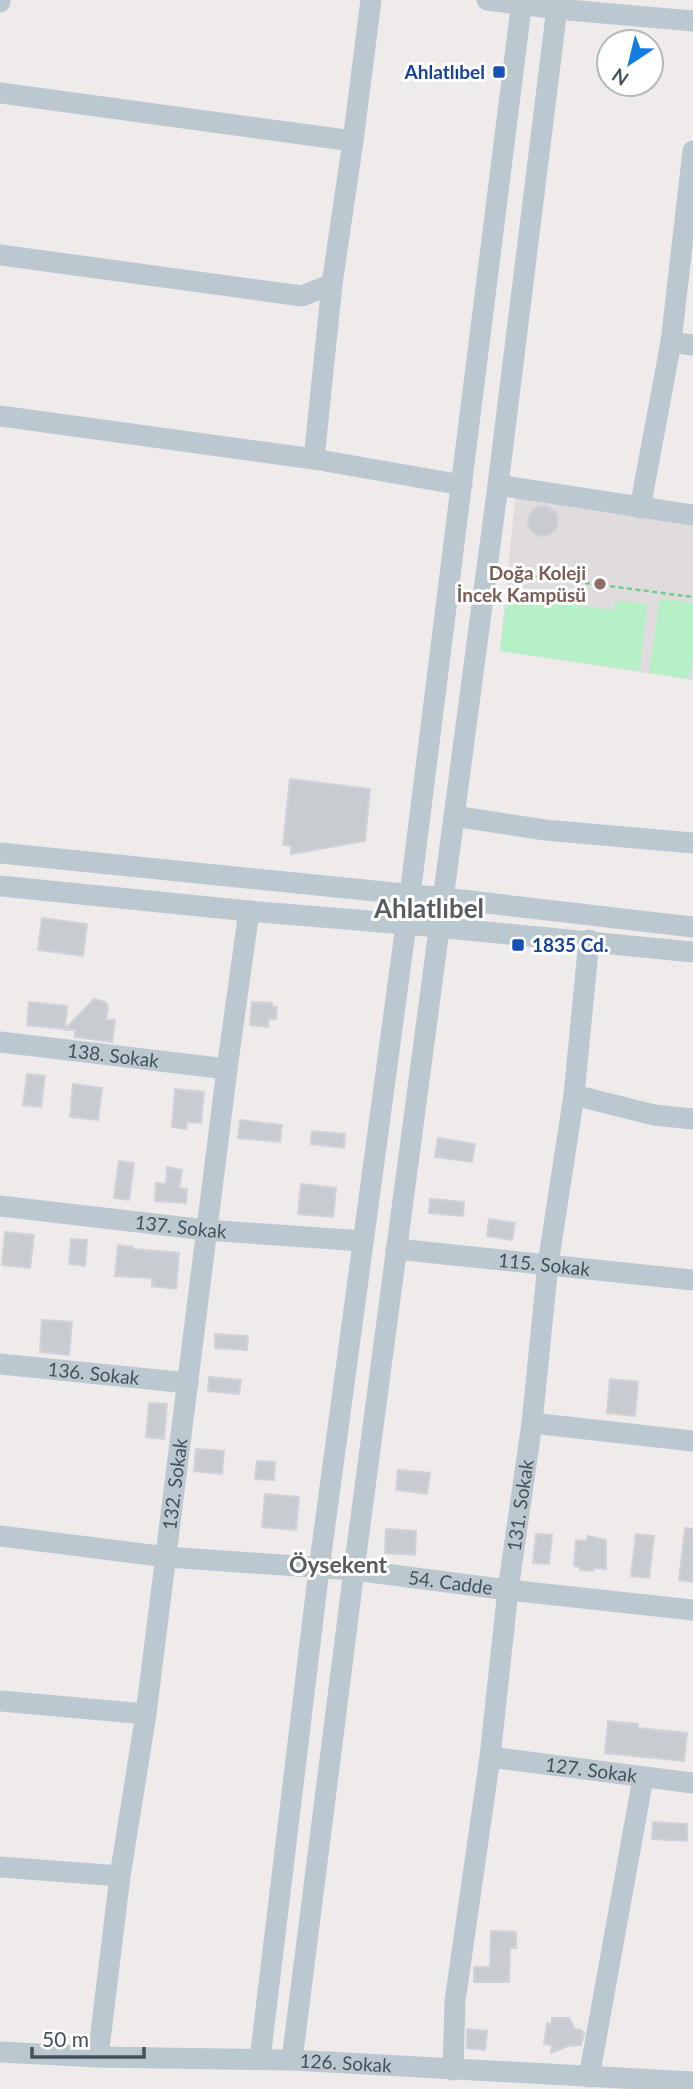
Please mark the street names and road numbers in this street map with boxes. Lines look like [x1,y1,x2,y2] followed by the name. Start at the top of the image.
[66,1038,161,1072] street label: 138. Sokak
[134,1210,228,1242] street label: 137. Sokak
[497,1248,592,1280] street label: 115. Sokak
[47,1357,141,1389] street label: 136. Sokak
[157,1437,192,1531] street label: 132. Sokak
[502,1458,538,1553] street label: 131. Sokak
[407,1565,494,1599] street label: 54. Cadde
[544,1752,639,1787] street label: 127. Sokak
[299,2048,393,2076] street label: 126. Sokak

